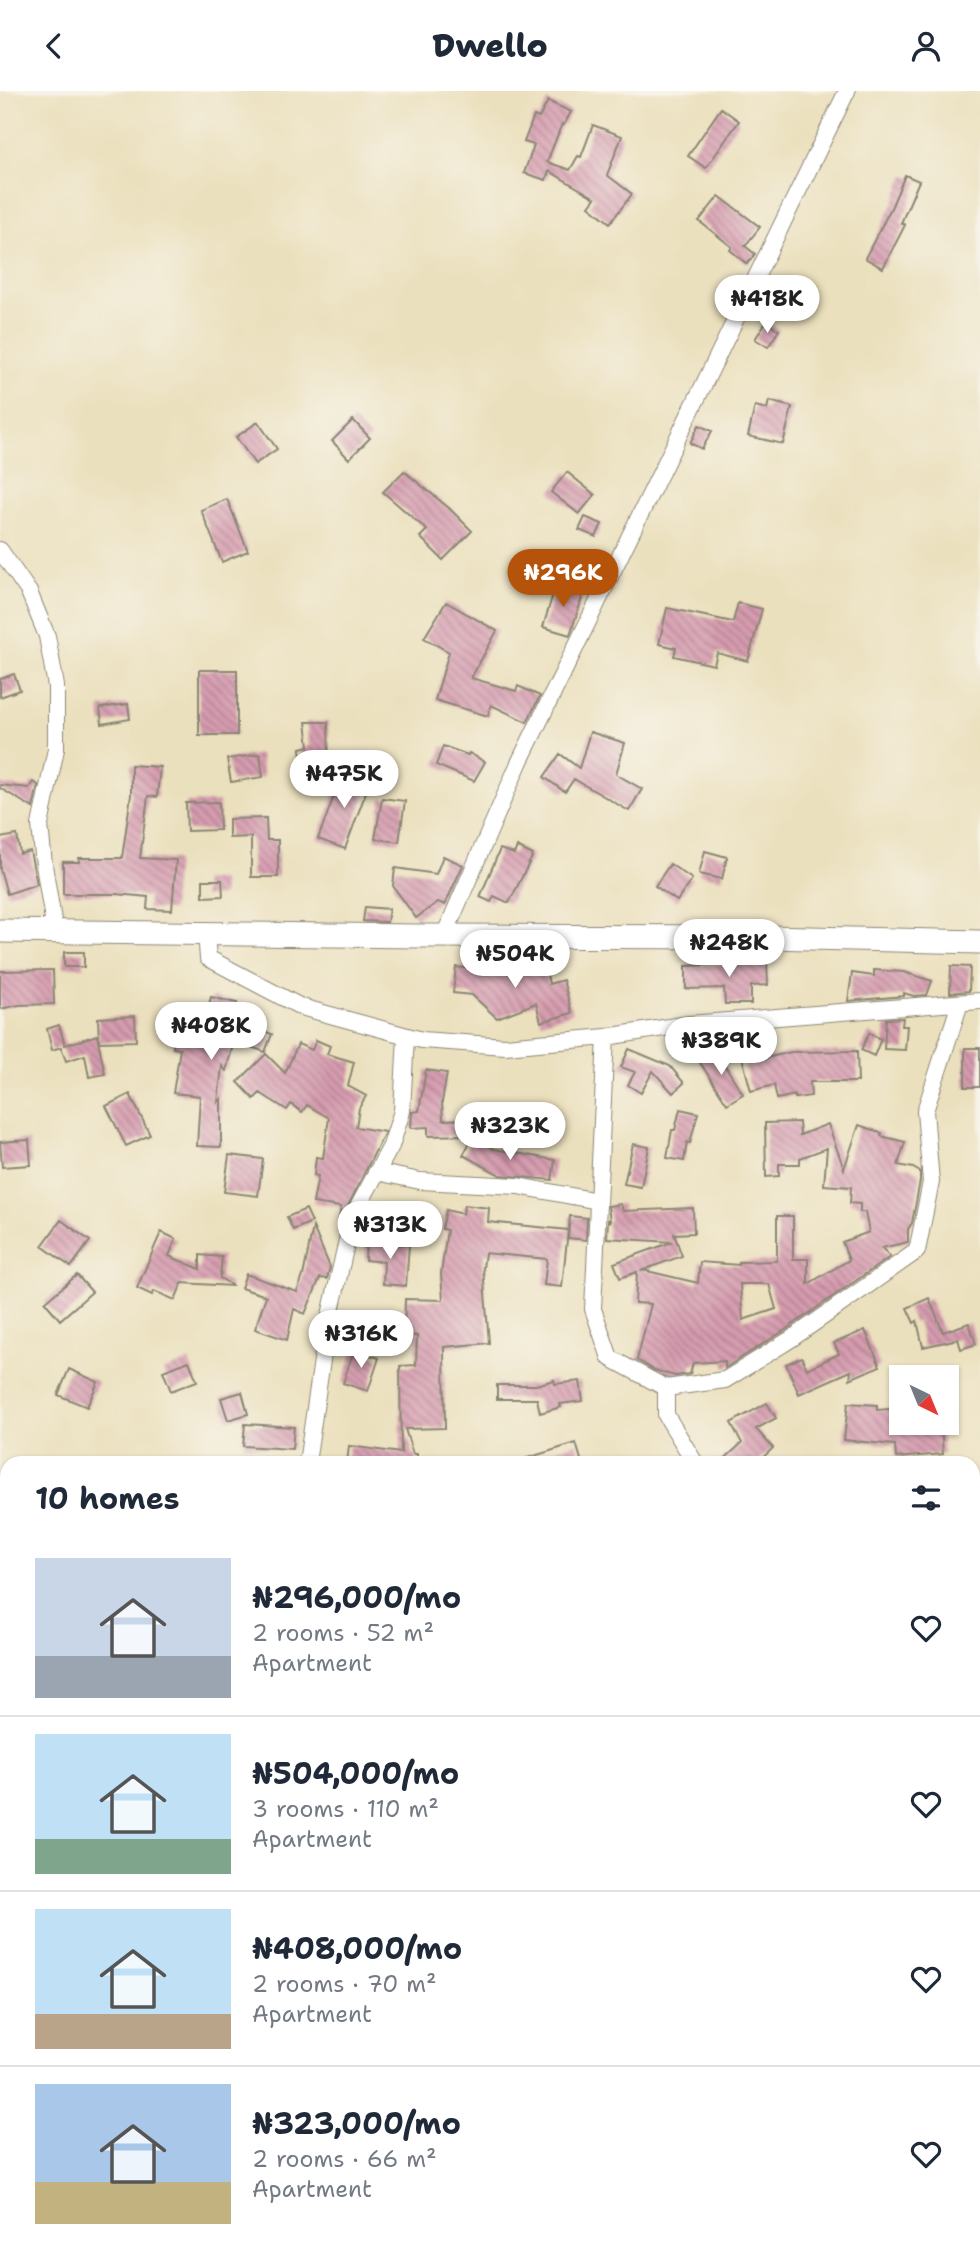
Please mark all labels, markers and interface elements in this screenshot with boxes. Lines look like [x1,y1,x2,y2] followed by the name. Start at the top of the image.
[432,24,548,67] text: Dwello
[35,27,73,65] icon: back
[907,27,945,65] icon: person
[718,275,816,335] pin: ₦418K
[731,283,803,313] text: ₦418K
[514,549,612,609] pin: ₦296K
[524,557,603,587] text: ₦296K
[295,751,393,810] pin: ₦475K
[306,758,382,788] text: ₦475K
[680,919,778,979] pin: ₦248K
[689,927,769,957] text: ₦248K
[466,930,564,990] pin: ₦504K
[476,938,554,968] text: ₦504K
[162,1003,260,1062] pin: ₦408K
[171,1010,251,1040] text: ₦408K
[672,1017,770,1077] pin: ₦389K
[681,1025,761,1055] text: ₦389K
[461,1103,559,1162] pin: ₦323K
[471,1110,549,1140] text: ₦323K
[341,1201,439,1261] pin: ₦313K
[354,1209,426,1239] text: ₦313K
[312,1311,410,1370] pin: ₦316K
[325,1318,397,1348] text: ₦316K
[889,1365,959,1435] north arrow
[889,1365,959,1435] map controls
[35,1478,180,1519] text: 10 homes
[907,1479,945,1517] icon: filters
[252,1577,461,1618] text: ₦296,000/mo
[91,1586,175,1670] icon: home
[907,1609,945,1647] icon: heart
[252,1618,434,1648] text: 2 rooms · 52 m²
[252,1648,372,1678] text: Apartment
[252,1753,459,1794] text: ₦504,000/mo
[91,1762,175,1846] icon: home
[907,1785,945,1823] icon: heart
[252,1794,439,1824] text: 3 rooms · 110 m²
[252,1824,372,1854] text: Apartment
[252,1928,462,1969] text: ₦408,000/mo
[91,1937,175,2021] icon: home
[907,1960,945,1998] icon: heart
[252,1969,437,1999] text: 2 rooms · 70 m²
[252,1999,372,2029] text: Apartment
[252,2103,461,2144] text: ₦323,000/mo
[91,2112,175,2196] icon: home
[907,2135,945,2173] icon: heart
[252,2144,437,2174] text: 2 rooms · 66 m²
[252,2174,372,2204] text: Apartment

